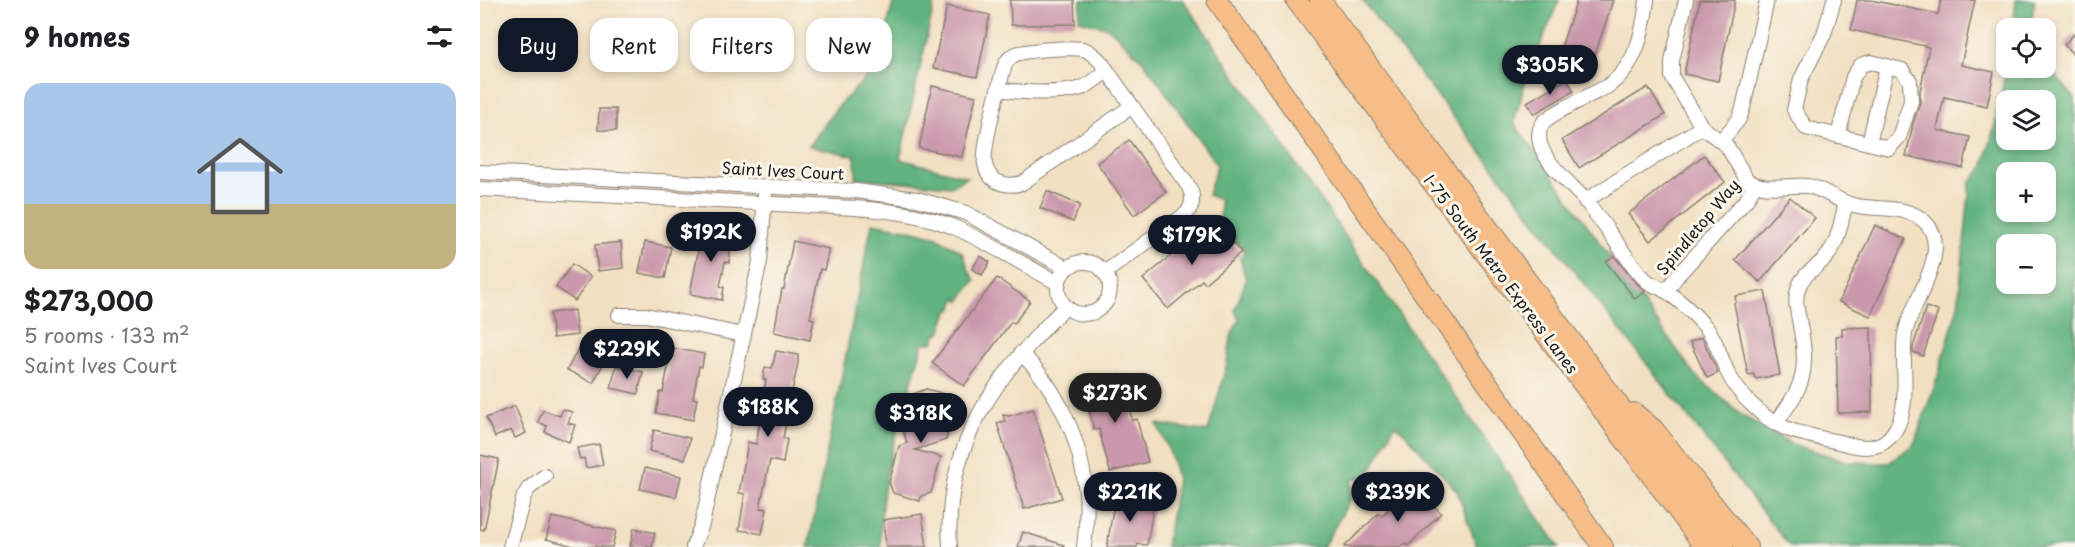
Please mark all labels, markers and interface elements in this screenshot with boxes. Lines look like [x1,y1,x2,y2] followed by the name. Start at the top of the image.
[24,17,130,56] text: 9 homes
[498,18,578,72] chip: Buy
[590,18,678,72] chip: Rent
[690,18,794,72] chip: Filters
[806,18,892,72] chip: New
[1996,18,2056,294] map controls
[1996,18,2056,78] button: locate
[423,20,456,53] icon: filters
[1508,45,1592,96] pin: $305K
[1516,49,1584,79] text: $305K
[1996,90,2056,150] button: layers
[186,122,294,230] icon: home
[721,155,845,185] street label: Saint Ives Court
[1996,162,2056,222] button: +
[1419,169,1585,378] street label: I-75 South Metro Express Lanes
[1650,173,1745,280] street label: Spindletop Way
[669,212,753,263] pin: $192K
[1150,215,1234,266] pin: $179K
[680,216,742,246] text: $192K
[1162,219,1222,249] text: $179K
[1996,234,2056,294] button: −
[24,281,154,320] text: $273,000
[24,320,190,350] text: 5 rooms · 133 m²
[585,329,669,380] pin: $229K
[594,333,660,363] text: $229K
[24,350,177,380] text: Saint Ives Court
[1073,373,1157,424] pin: $273K
[1083,377,1147,407] text: $273K
[726,387,810,438] pin: $188K
[737,391,799,421] text: $188K
[879,393,963,444] pin: $318K
[889,397,953,427] text: $318K
[1088,472,1172,523] pin: $221K
[1356,472,1440,523] pin: $239K
[1098,476,1162,506] text: $221K
[1365,476,1431,506] text: $239K

